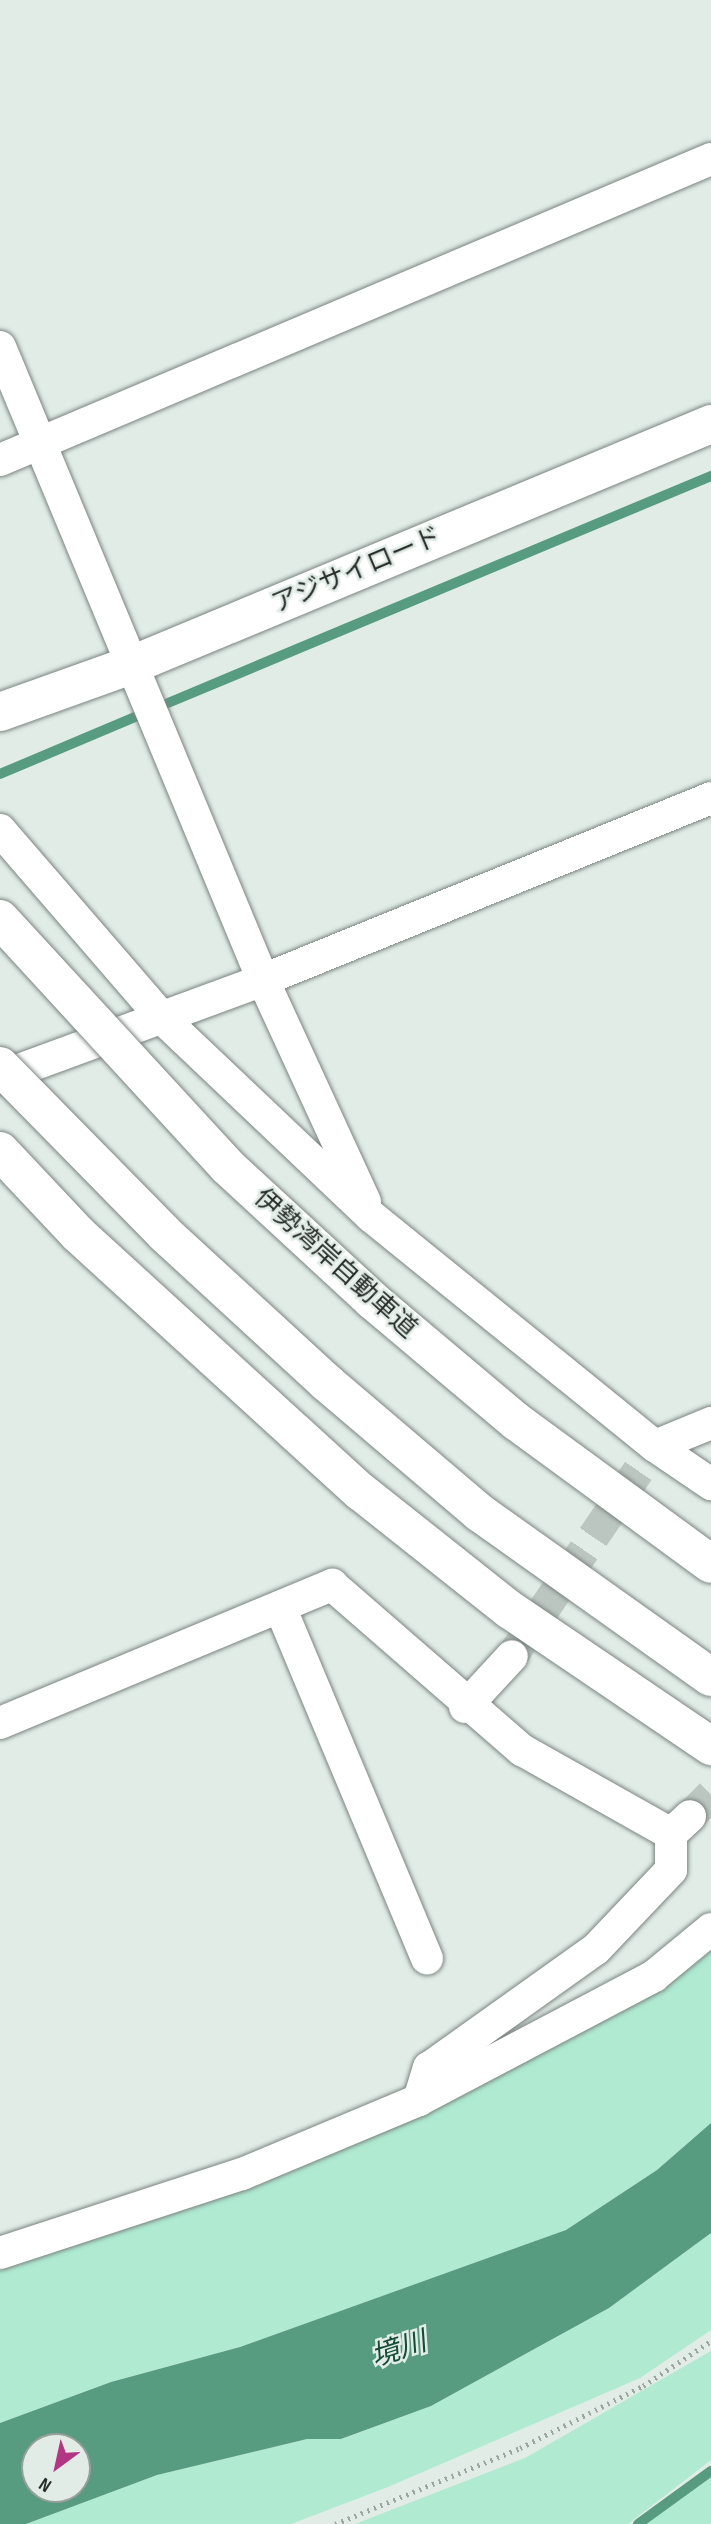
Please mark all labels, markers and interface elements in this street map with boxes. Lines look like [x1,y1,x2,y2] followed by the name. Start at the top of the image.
[267,521,447,621] street label: アジサイロード
[247,1183,423,1345] street label: 伊勢湾岸自動車道
[367,2325,431,2375] water label: 境川
[21,2433,91,2503] north arrow
[35,2472,56,2497] text: N

